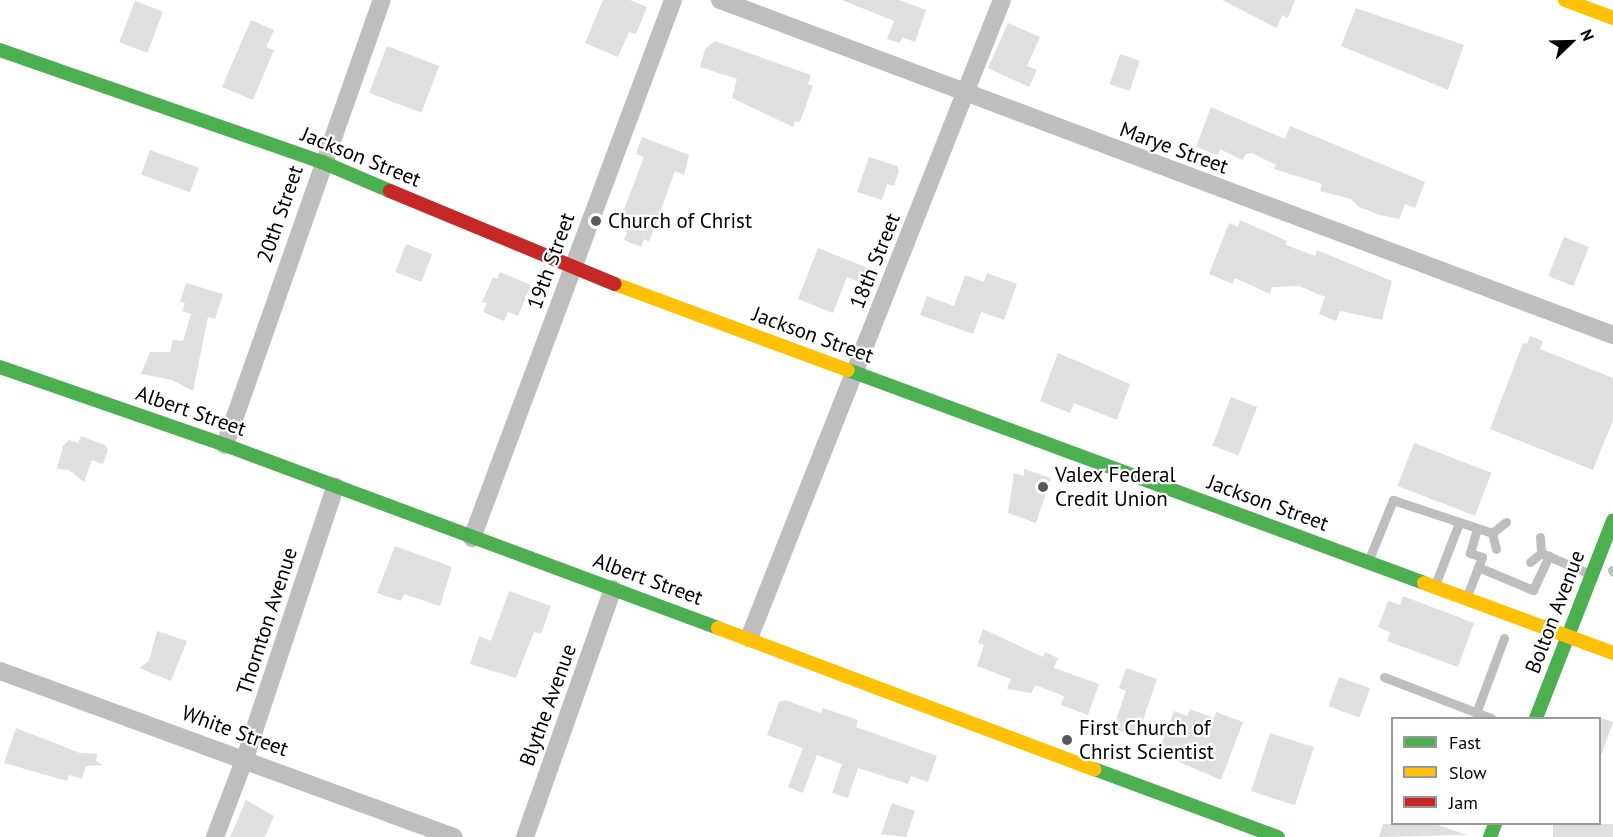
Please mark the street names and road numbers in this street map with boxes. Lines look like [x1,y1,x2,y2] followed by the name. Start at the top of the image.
[1116,117,1232,179] street label: Marye Street
[297,122,425,192] street label: Jackson Street
[252,162,308,266] street label: 20th Street
[522,209,580,313] street label: 19th Street
[844,210,906,312] street label: 18th Street
[749,301,877,369] street label: Jackson Street
[133,380,249,442] street label: Albert Street
[1204,469,1332,537] street label: Jackson Street
[231,544,303,698] street label: Thornton Avenue
[1520,547,1590,677] street label: Bolton Avenue
[590,548,706,610] street label: Albert Street
[514,640,582,770] street label: Blythe Avenue
[178,700,292,762] street label: White Street

